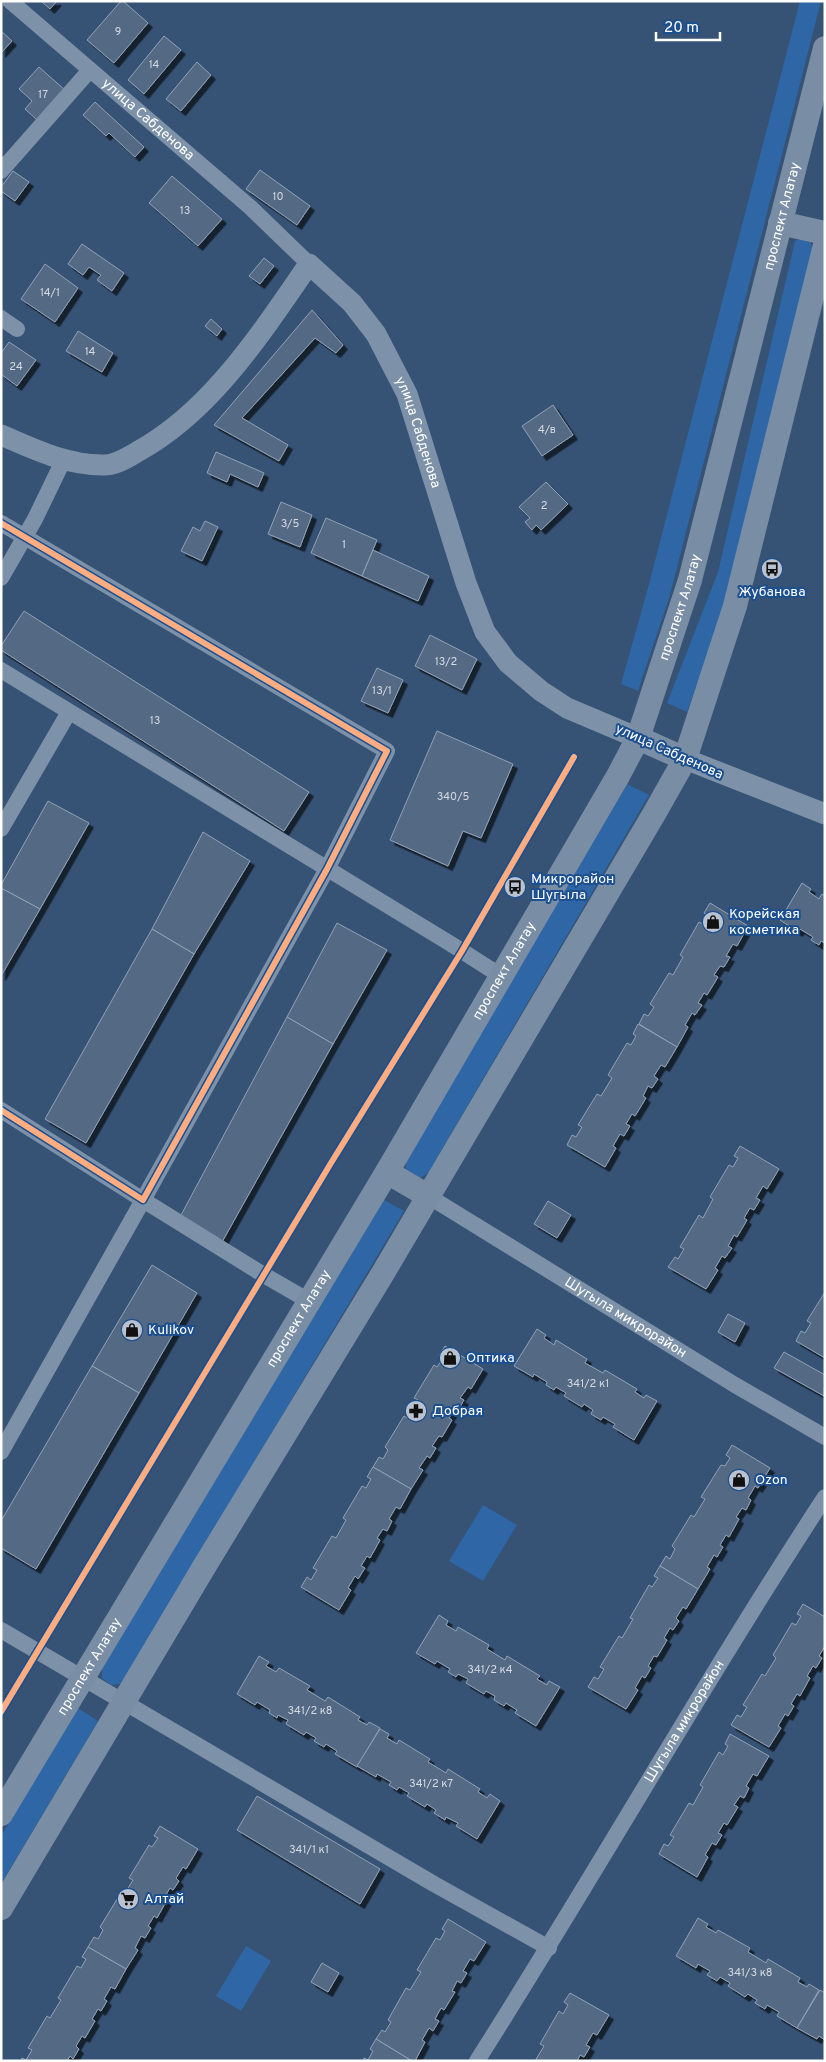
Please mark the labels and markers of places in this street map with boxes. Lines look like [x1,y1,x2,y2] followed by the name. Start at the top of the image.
[760,557,784,581] bus stop icon: Жубанова
[738,584,806,601] place label: Жубанова
[531,871,614,904] place label: Микрорайон Шугыла
[503,875,527,899] bus stop icon: Микрорайон Шугыла
[729,906,800,939] place label: Корейская косметика
[701,910,725,934] shop icon: Корейская косметика
[120,1318,144,1342] shop icon: Kulikov
[148,1322,194,1339] place label: Kulikov
[438,1346,462,1370] shop icon: Оптика
[466,1350,515,1367] place label: Оптика
[404,1399,428,1423] pharmacy icon: Добрая
[432,1403,483,1420] place label: Добрая
[727,1468,751,1492] shop icon: Ozon
[755,1472,788,1489] place label: Ozon
[116,1887,140,1911] supermarket icon: Алтай
[144,1891,184,1908] place label: Алтай

